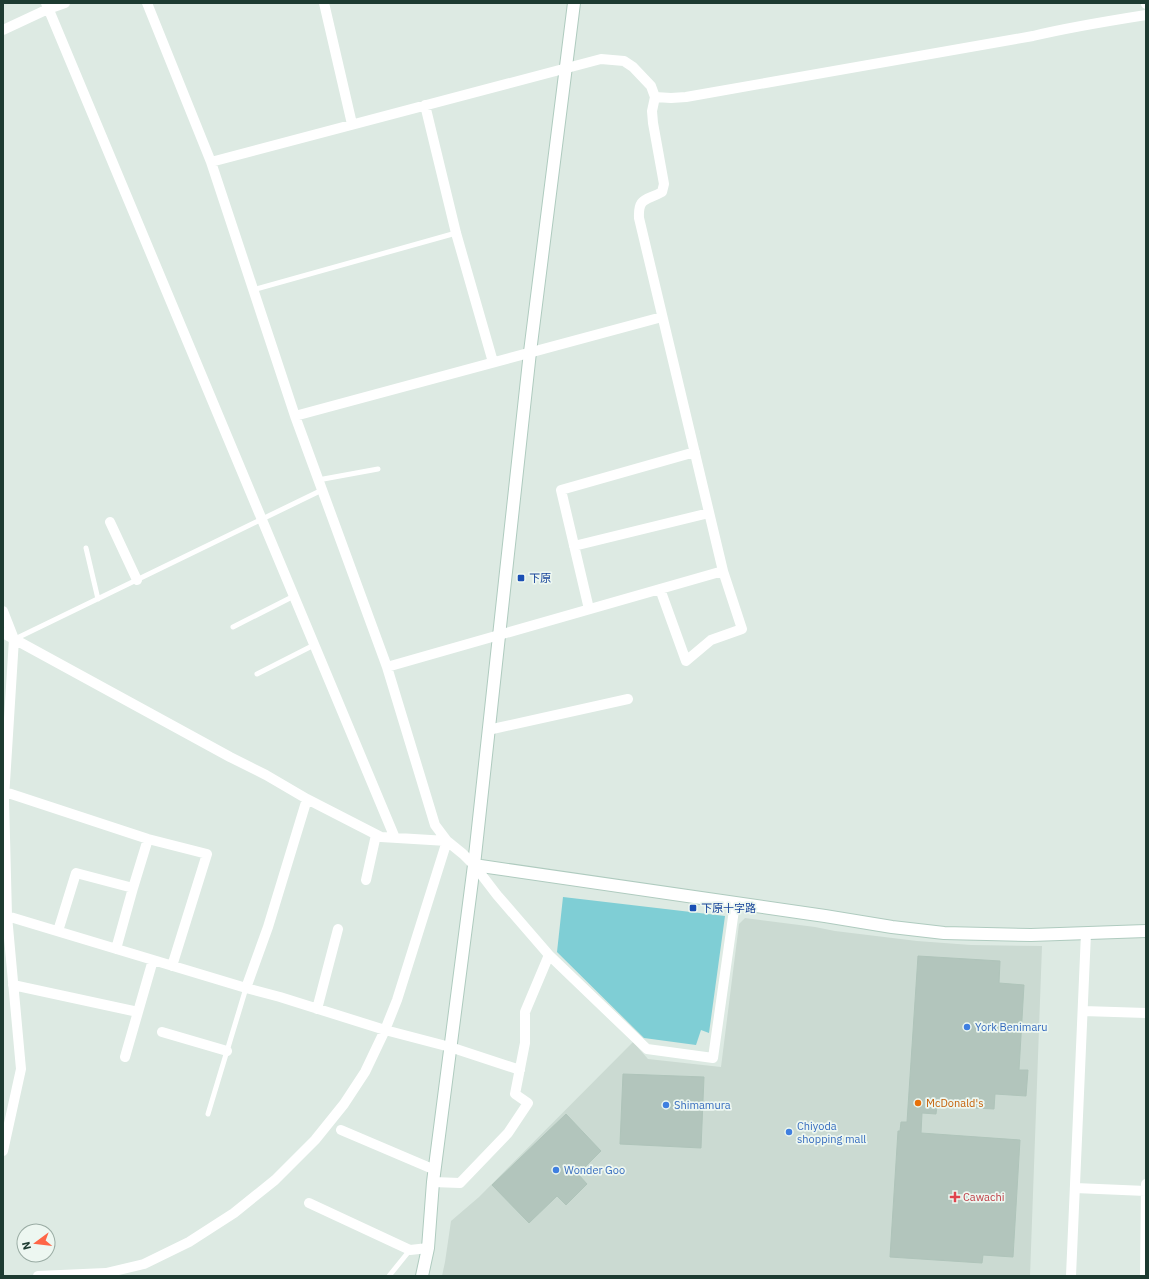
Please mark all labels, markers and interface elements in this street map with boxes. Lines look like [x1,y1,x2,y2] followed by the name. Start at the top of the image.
[529,571,551,585] place label: 下原
[516,573,526,583] marker: 下原
[701,901,756,915] place label: 下原十字路
[688,903,698,913] marker: 下原十字路
[975,1020,1048,1034] place label: York Benimaru
[962,1022,972,1032] marker: York Benimaru
[926,1096,984,1110] place label: McDonald's
[674,1098,731,1112] place label: Shimamura
[913,1098,923,1108] marker: McDonald's
[661,1100,671,1110] marker: Shimamura
[797,1119,866,1146] place label: Chiyoda shopping mall
[784,1127,794,1137] marker: Chiyoda shopping mall
[564,1163,625,1177] place label: Wonder Goo
[551,1165,561,1175] marker: Wonder Goo
[963,1190,1004,1204] place label: Cawachi
[950,1192,960,1202] marker: Cawachi
[16,1223,56,1263] north arrow
[19,1240,34,1251] text: N

